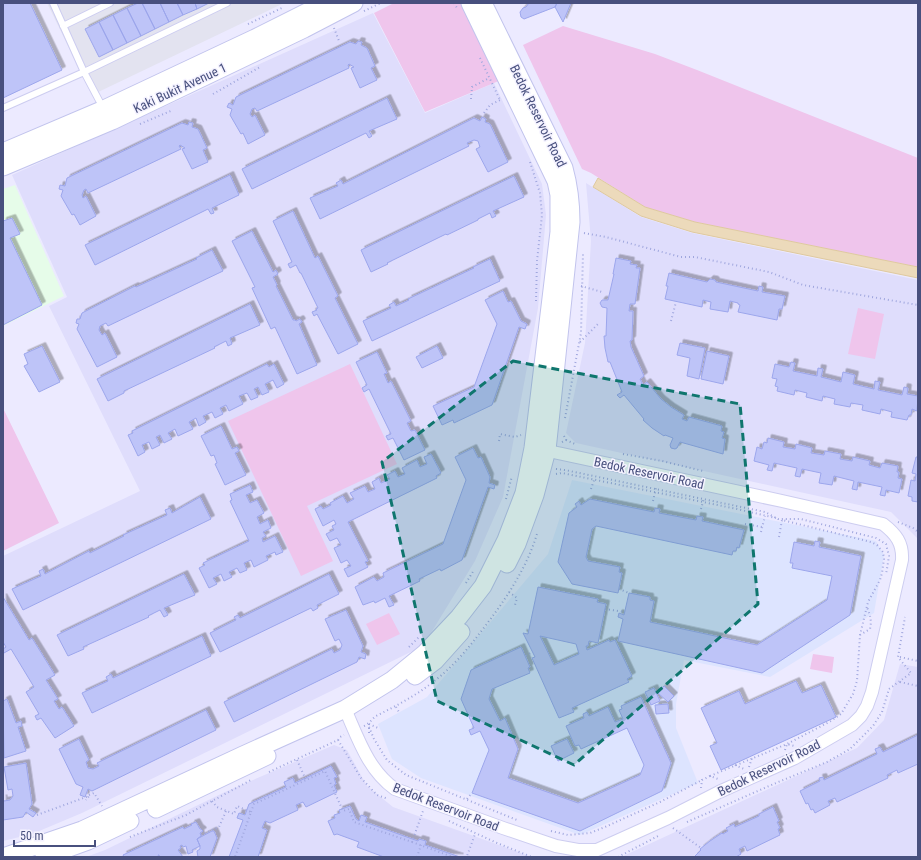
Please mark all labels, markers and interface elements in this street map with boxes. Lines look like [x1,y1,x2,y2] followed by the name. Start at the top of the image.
[131,60,229,116] street label: Kaki Bukit Avenue 1
[507,62,569,170] street label: Bedok Reservoir Road
[593,454,705,492] street label: Bedok Reservoir Road
[715,737,823,799] street label: Bedok Reservoir Road
[391,780,501,834] street label: Bedok Reservoir Road
[14,822,95,848] scale bar
[20,829,44,843] text: 50 m

